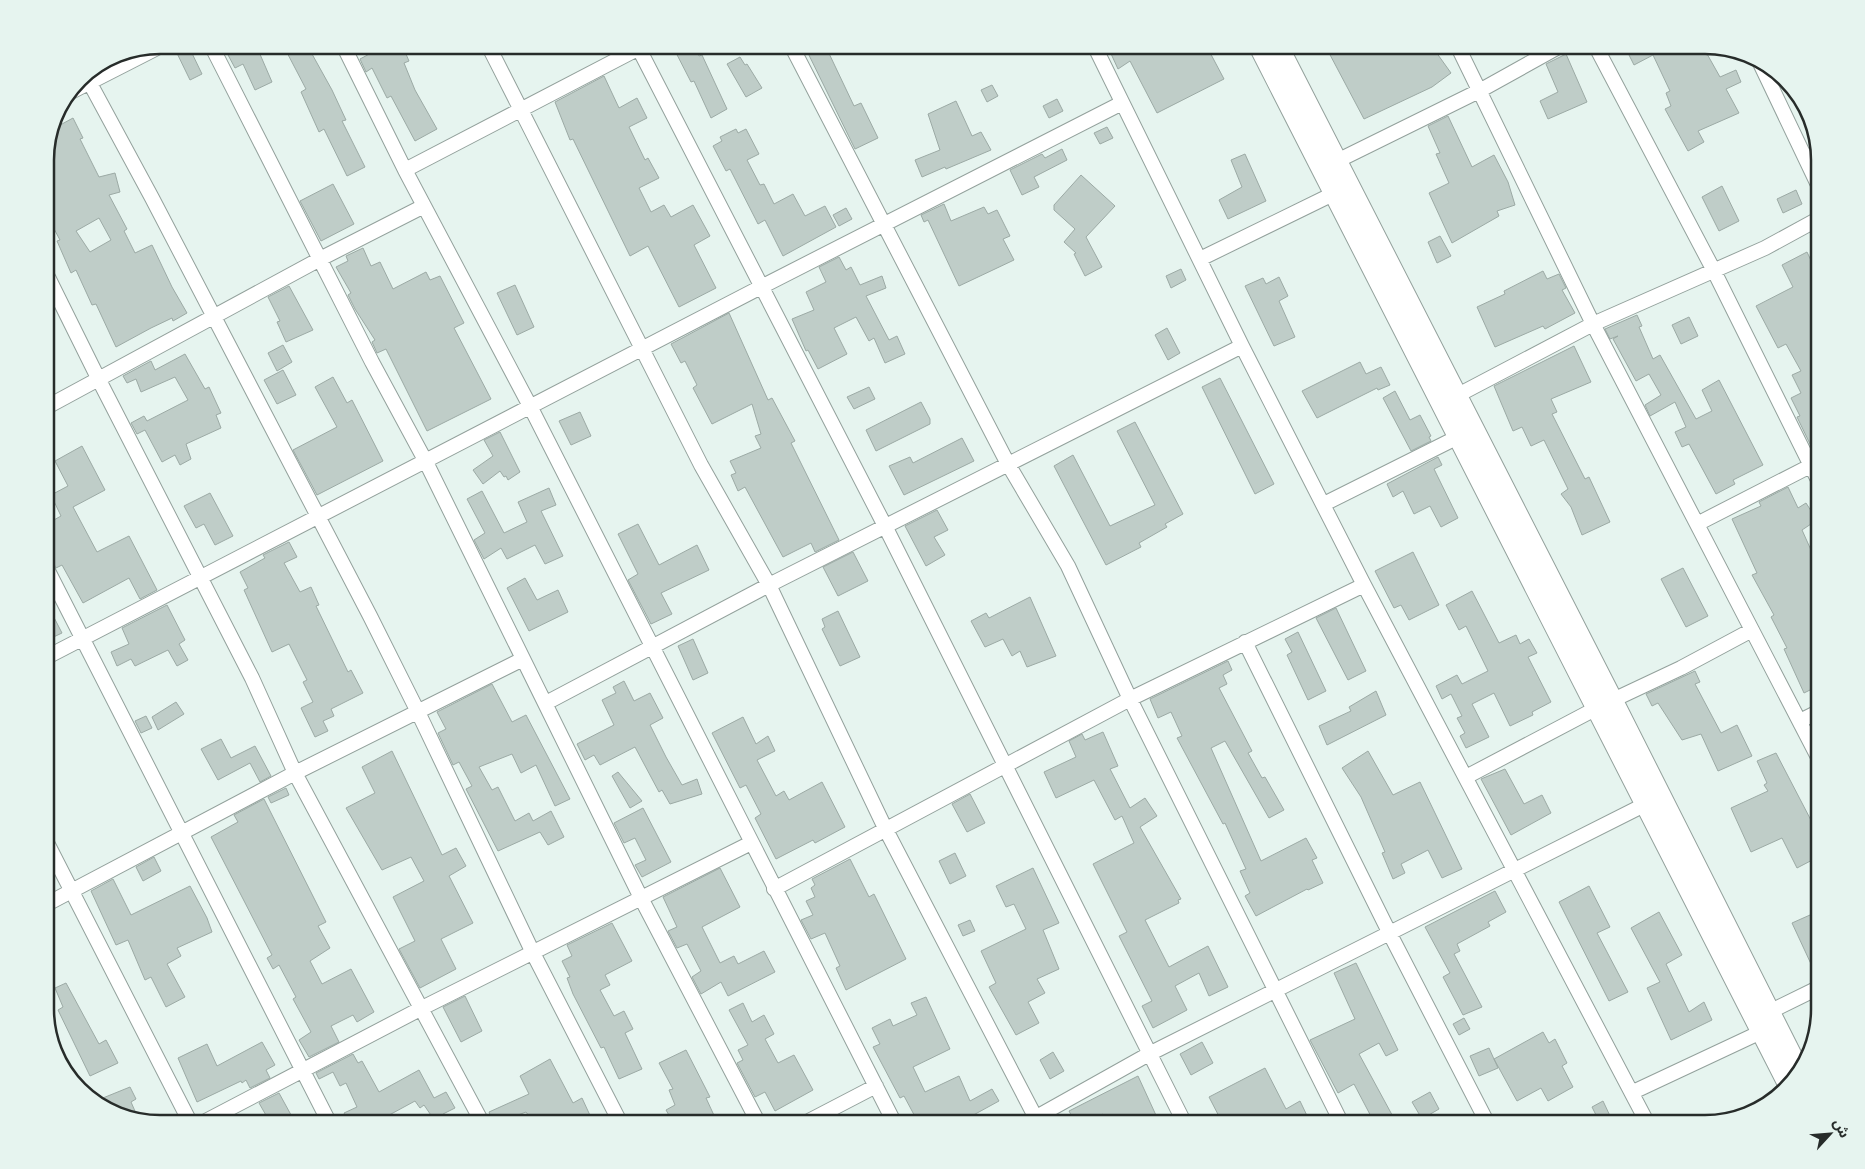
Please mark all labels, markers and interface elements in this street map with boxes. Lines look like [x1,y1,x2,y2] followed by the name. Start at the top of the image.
[1805,1109,1855,1159] north arrow
[1829,1116,1854,1141] text: ش

